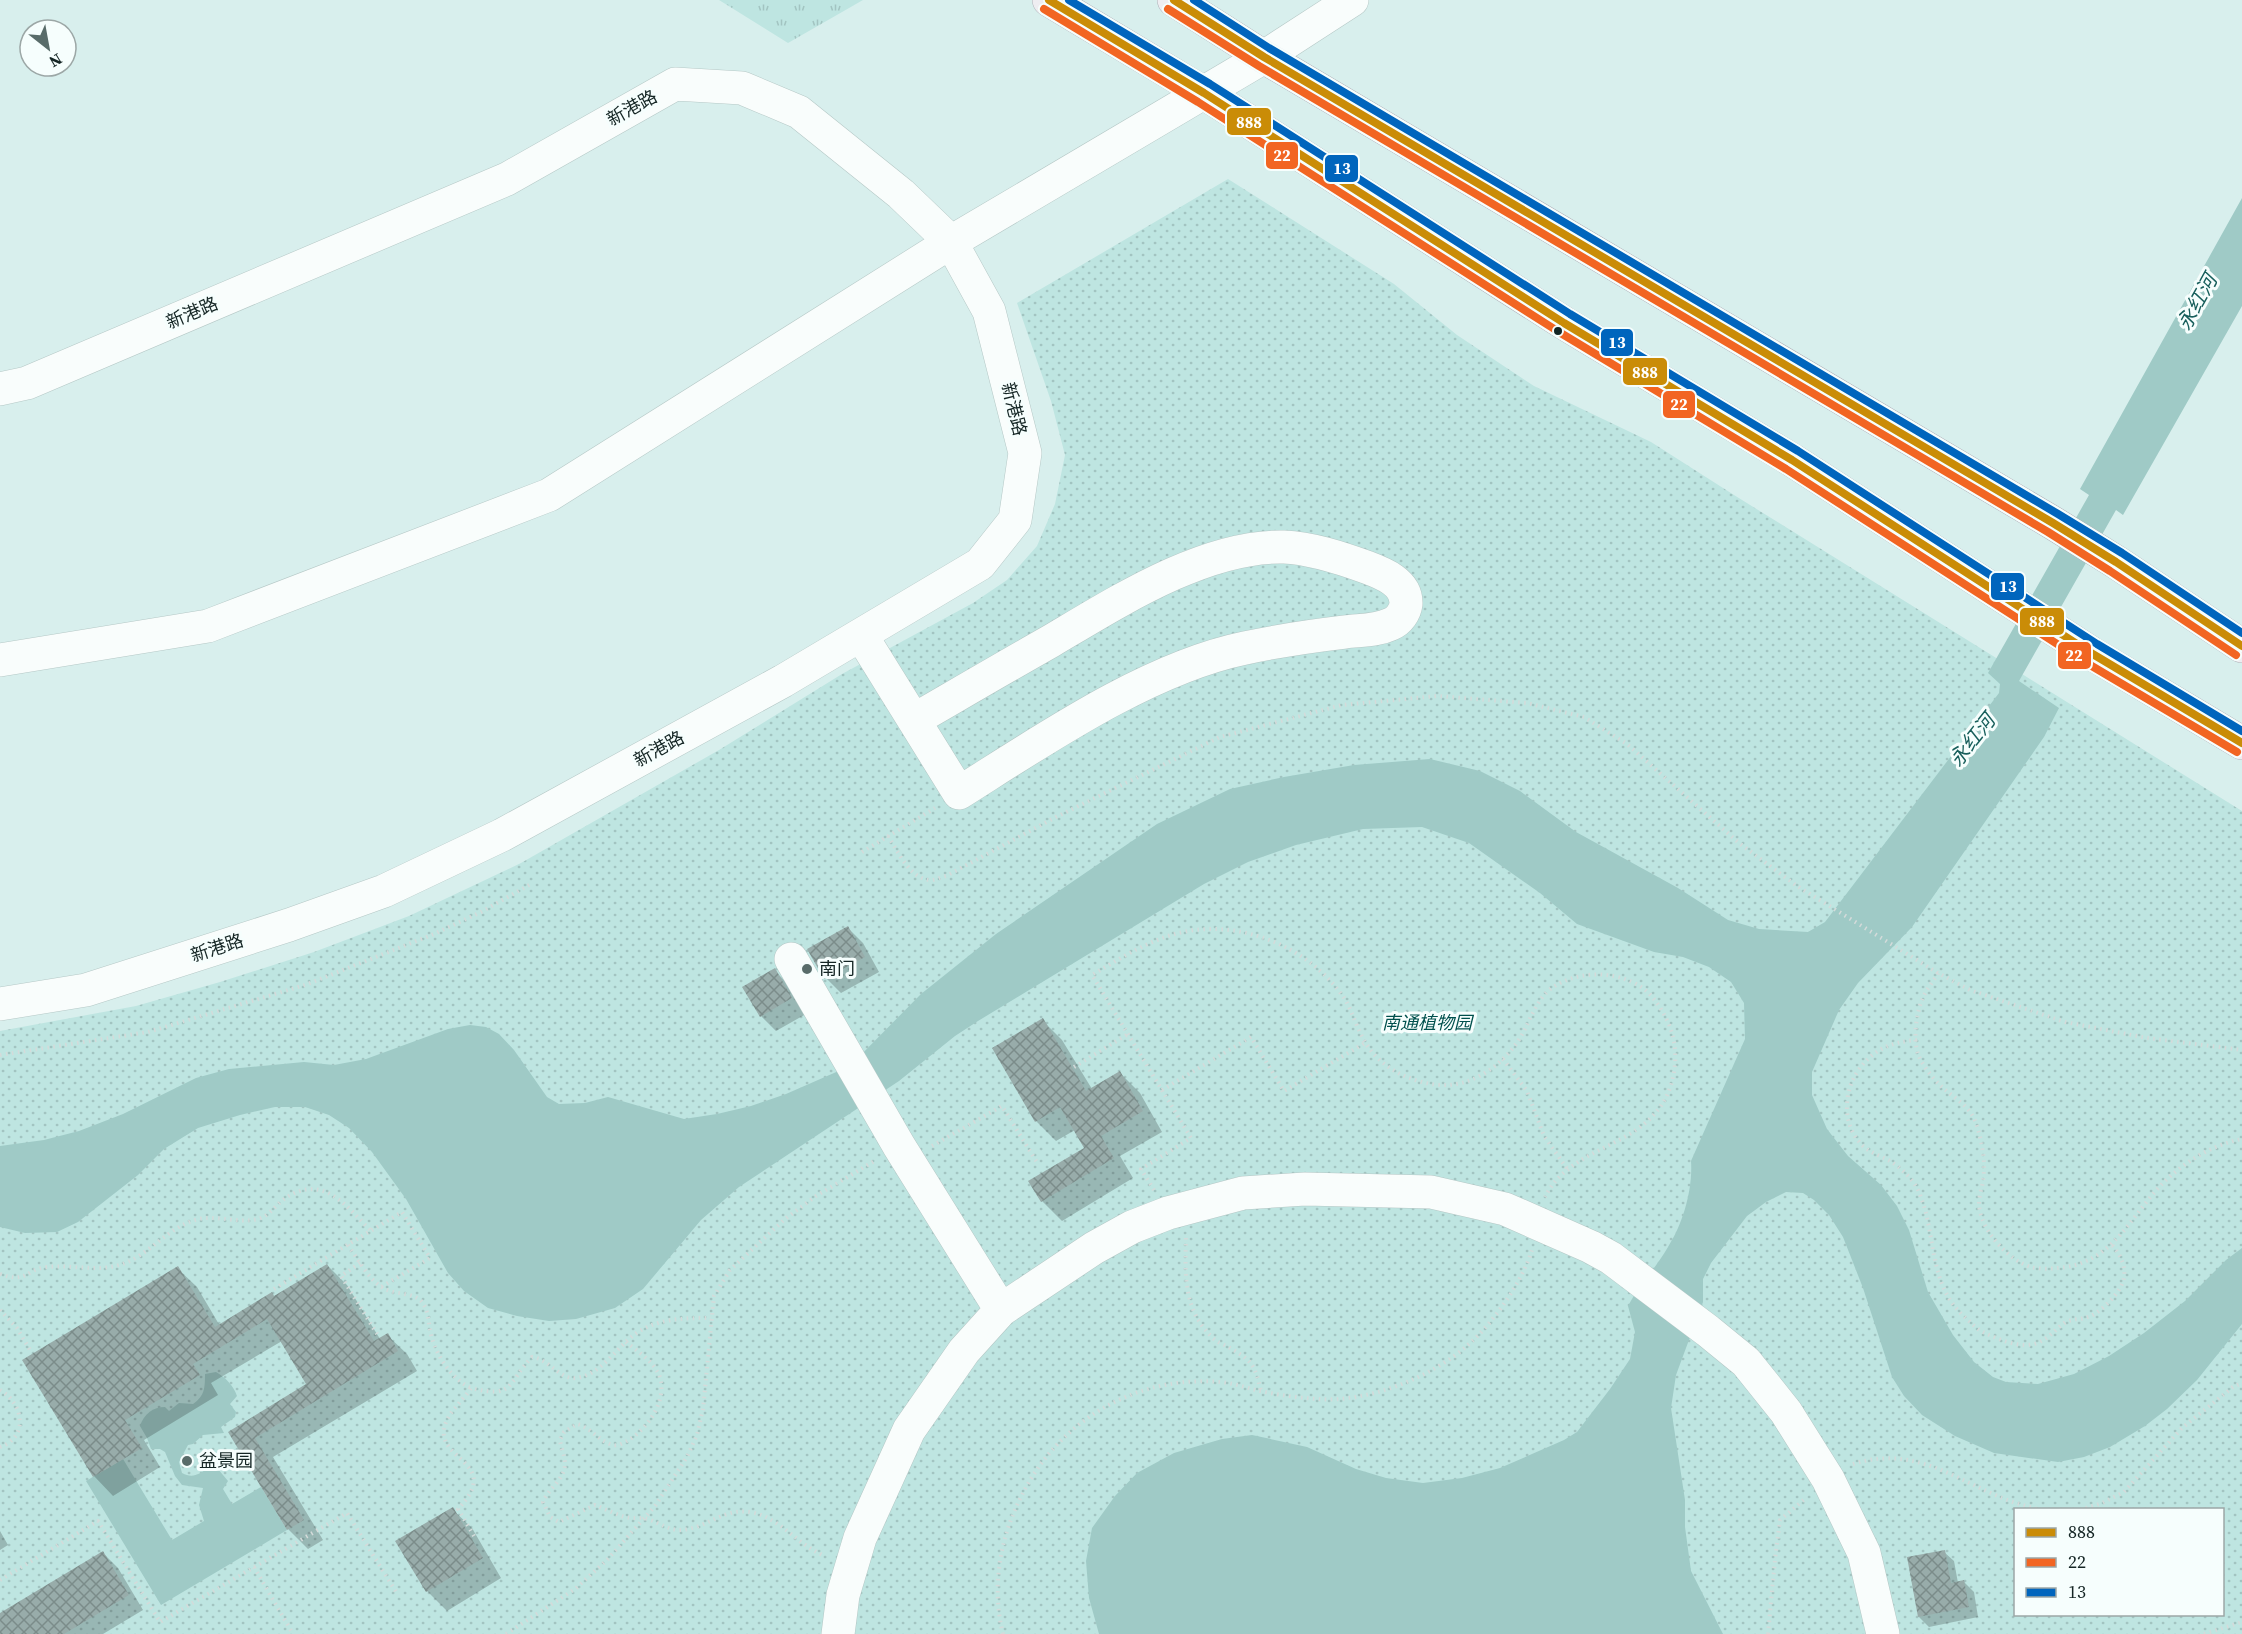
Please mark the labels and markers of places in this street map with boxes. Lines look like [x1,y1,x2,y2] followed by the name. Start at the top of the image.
[1552,325,1564,337] unlabelled marker
[819,956,855,981] place label: 南门
[800,962,814,976] marker: 南门
[199,1448,253,1473] place label: 盆景园
[180,1454,194,1468] marker: 盆景园

